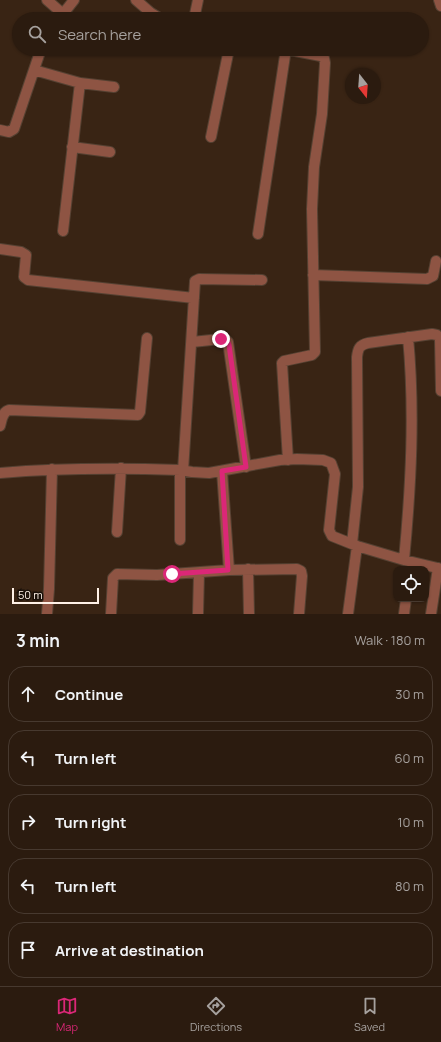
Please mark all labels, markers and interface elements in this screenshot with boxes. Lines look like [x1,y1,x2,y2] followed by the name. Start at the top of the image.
[12,12,429,56] search box
[26,23,48,45] icon: search
[58,24,141,45] text: Search here
[345,68,381,104] north arrow
[212,330,230,348] route end
[163,565,181,583] route start
[393,566,429,602] map controls
[393,566,429,602] button: locate
[12,586,99,605] scale bar
[18,587,43,602] text: 50 m
[16,629,60,652] text: 3 min
[354,631,425,649] text: Walk · 180 m
[17,683,39,705] icon: ahead
[55,684,123,705] text: Continue
[395,685,424,703] text: 30 m
[17,747,39,769] icon: left
[55,748,117,769] text: Turn left
[394,749,424,767] text: 60 m
[17,811,39,833] icon: right
[55,812,126,833] text: Turn right
[397,813,424,831] text: 10 m
[17,875,39,897] icon: left
[55,876,117,897] text: Turn left
[395,877,424,895] text: 80 m
[17,939,39,961] icon: arrive
[55,940,204,961] text: Arrive at destination
[56,995,78,1034] tab: Map
[190,995,242,1034] tab: Directions
[354,995,385,1034] tab: Saved

